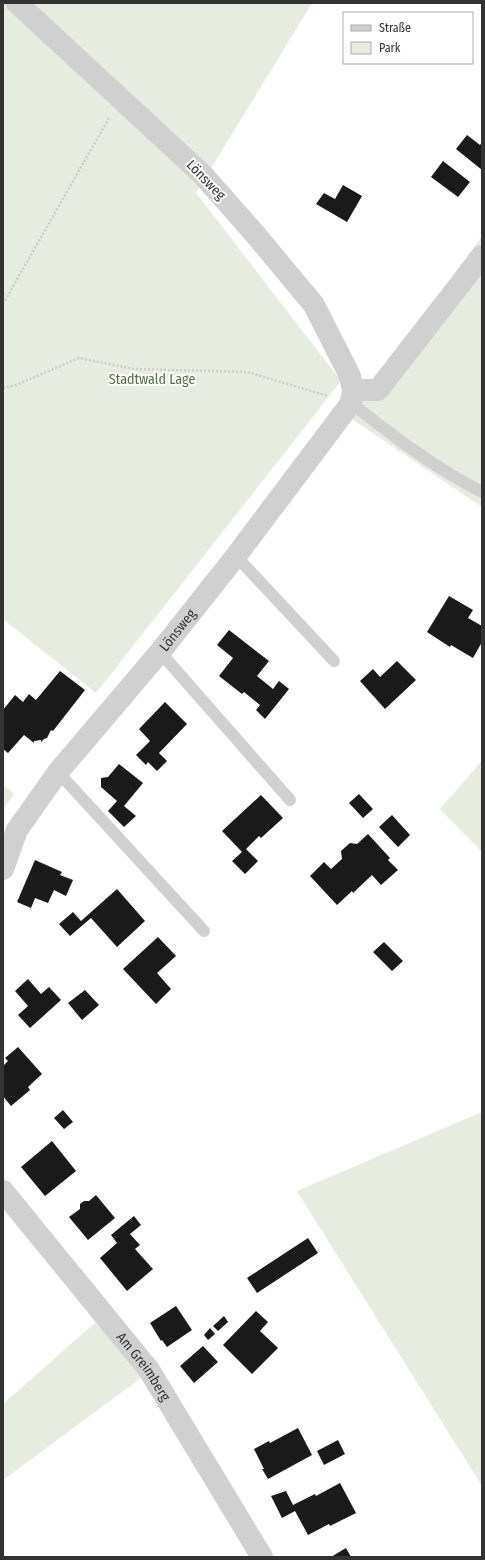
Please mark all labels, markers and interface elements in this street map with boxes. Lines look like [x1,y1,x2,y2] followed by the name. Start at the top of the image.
[343,12,473,64] legend
[379,21,411,35] text: Straße
[379,41,401,55] text: Park
[183,156,229,204] street label: Lönsweg
[109,371,195,388] park label: Stadtwald Lage
[155,605,200,655] street label: Lönsweg
[113,1329,174,1404] street label: Am Greimberg

